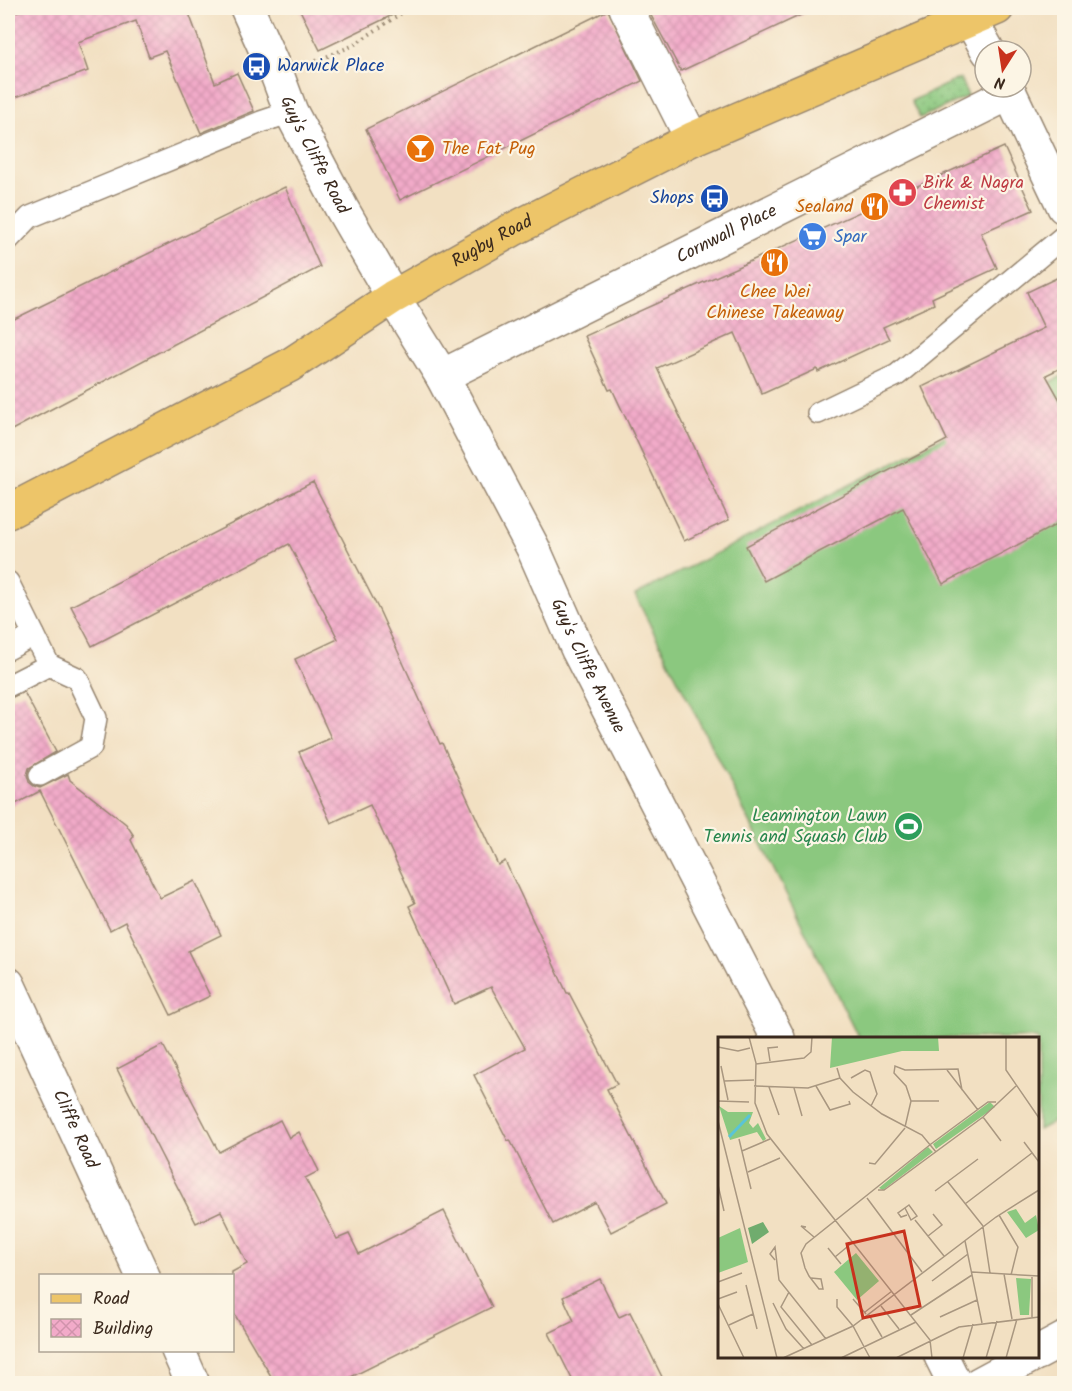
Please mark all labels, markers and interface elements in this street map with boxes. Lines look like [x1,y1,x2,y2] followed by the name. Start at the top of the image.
[973,39,1033,99] north arrow
[240,50,272,82] bus stop icon: Warwick Place
[277,52,384,81] place label: Warwick Place
[993,69,1008,95] text: N
[272,92,357,221] street label: Guy's Cliffe Road
[405,133,437,165] bar icon: The Fat Pug
[442,135,536,164] place label: The Fat Pug
[923,169,1024,219] place label: Birk & Nagra Chemist
[886,177,918,209] pharmacy icon: Birk & Nagra Chemist
[699,182,731,214] bus stop icon: Shops
[650,184,694,213] place label: Shops
[858,191,890,223] restaurant icon: Sealand
[795,193,854,222] place label: Sealand
[671,197,782,272] street label: Cornwall Place
[446,207,539,276] street label: Rugby Road
[797,221,829,253] supermarket icon: Spar
[834,223,868,252] place label: Spar
[759,247,791,279] restaurant icon: Chee Wei Chinese Takeaway
[706,278,844,328] place label: Chee Wei Chinese Takeaway
[543,594,633,739] street label: Guy's Cliffe Avenue
[704,802,888,852] place label: Leamington Lawn Tennis and Squash Club
[892,810,924,842] sports icon: Leamington Lawn Tennis and Squash Club
[718,1037,1039,1358] inset map
[44,1085,106,1175] street label: Cliffe Road
[39,1274,234,1352] legend
[93,1285,130,1314] text: Road
[93,1315,153,1344] text: Building

